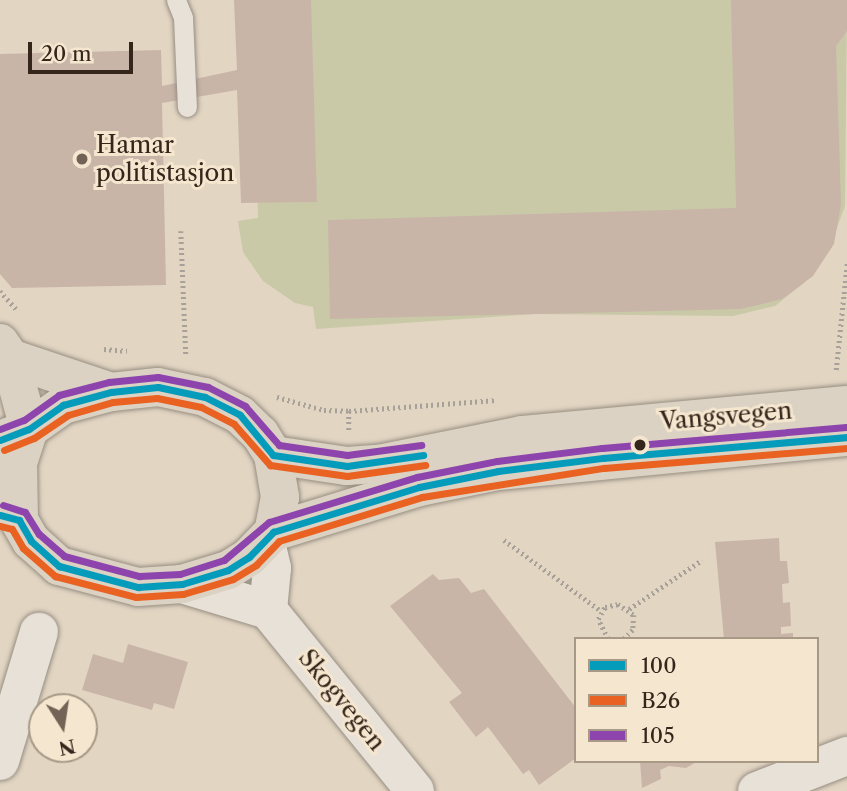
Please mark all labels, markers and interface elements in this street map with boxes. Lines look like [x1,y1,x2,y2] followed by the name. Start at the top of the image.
[32,28,136,72] scale bar
[41,41,92,66] text: 20 m
[96,131,234,187] place label: Hamar politistasjon
[74,151,90,167] marker: Hamar politistasjon
[659,396,793,436] street label: Vangsvegen
[633,438,647,452] unlabelled marker
[574,637,819,763] legend
[293,644,391,756] street label: Skogvegen
[641,653,676,678] text: 100
[641,688,680,713] text: B26
[28,693,98,763] north arrow
[641,723,675,748] text: 105
[57,734,78,760] text: N

